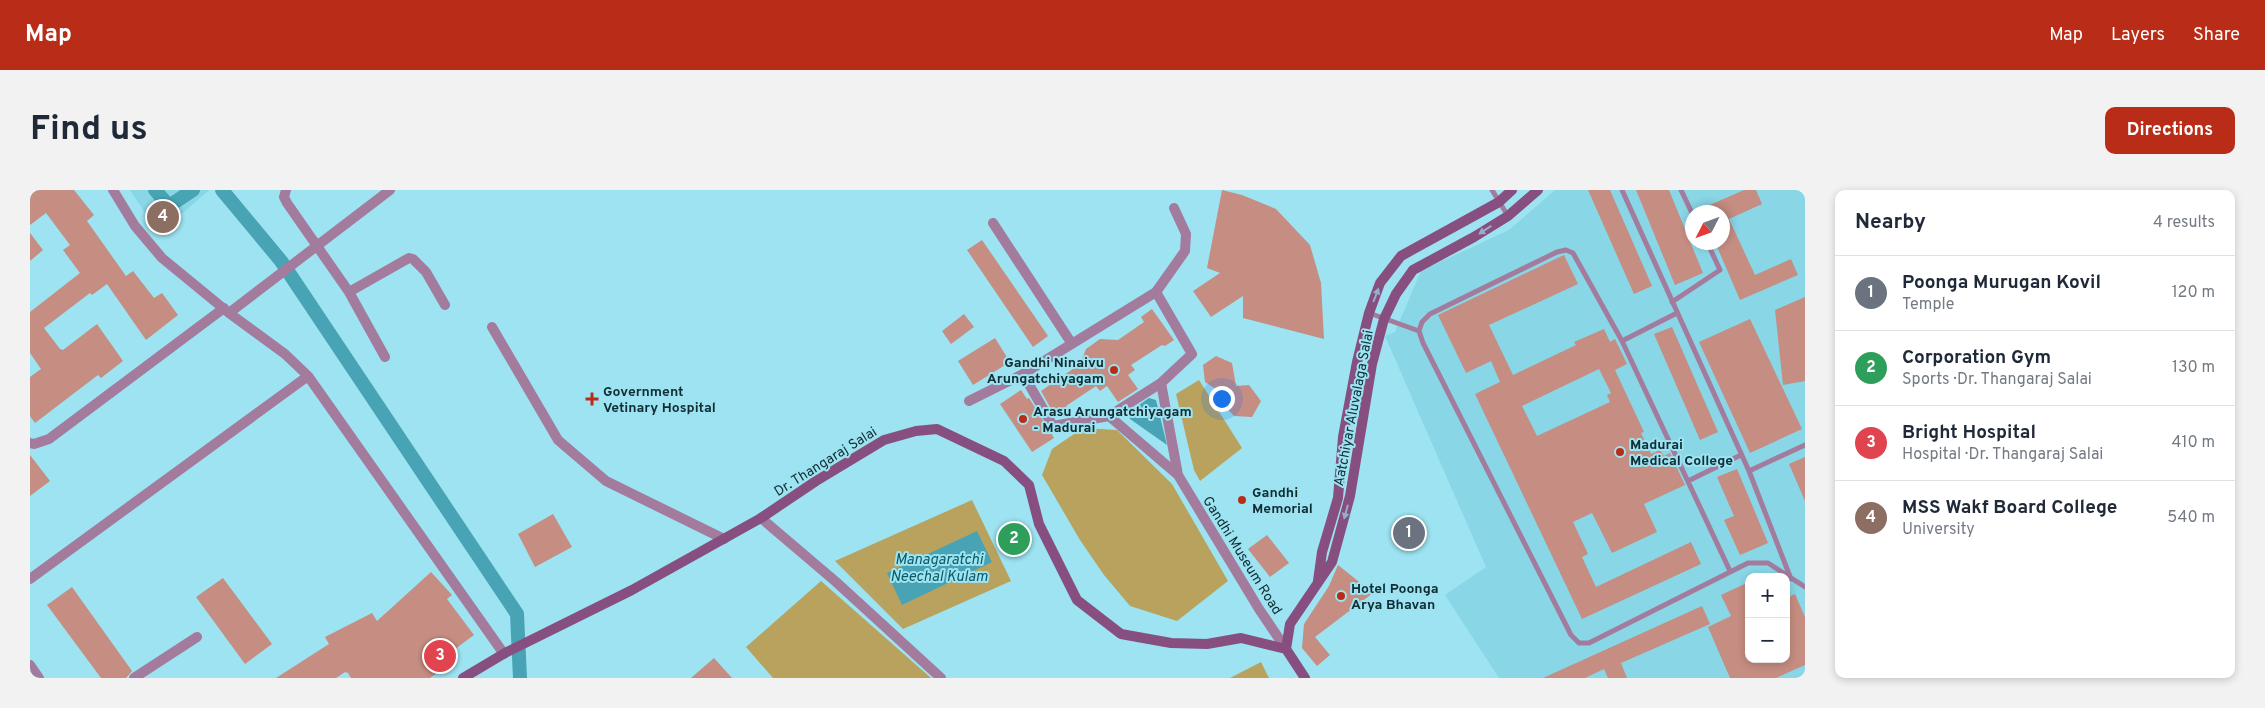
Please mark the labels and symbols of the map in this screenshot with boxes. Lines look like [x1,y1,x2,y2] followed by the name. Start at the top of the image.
[147,198,179,236] pin: 4
[1685,205,1730,250] north arrow
[1479,225,1492,234] one-way arrow
[1373,287,1380,302] one-way arrow
[1331,329,1378,488] street label: Aatchiyar Aluvalaga Salai
[987,355,1104,388] place label: Gandhi Ninaivu Arungatchiyagam
[1108,364,1120,376] marker: Gandhi Ninaivu Arungatchiyagam
[603,384,716,417] place label: Government Vetinary Hospital
[1209,386,1235,412] your location
[585,392,599,406] marker: Government Vetinary Hospital
[1033,404,1192,437] place label: Arasu Arungatchiyagam - Madurai
[1017,413,1029,425] marker: Arasu Arungatchiyagam - Madurai
[771,424,880,501] street label: Dr. Thangaraj Salai
[1630,437,1733,470] place label: Madurai Medical College
[1614,446,1626,458] marker: Madurai Medical College
[1252,485,1313,518] place label: Gandhi Memorial
[1198,493,1285,618] street label: Gandhi Museum Road
[1236,494,1248,506] marker: Gandhi Memorial
[1341,505,1349,520] one-way arrow
[1393,514,1425,552] pin: 1
[998,520,1030,558] pin: 2
[890,551,989,587] water label: Managaratchi Neechal Kulam
[1351,581,1439,614] place label: Hotel Poonga Arya Bhavan
[1335,590,1347,602] marker: Hotel Poonga Arya Bhavan
[424,637,456,675] pin: 3

